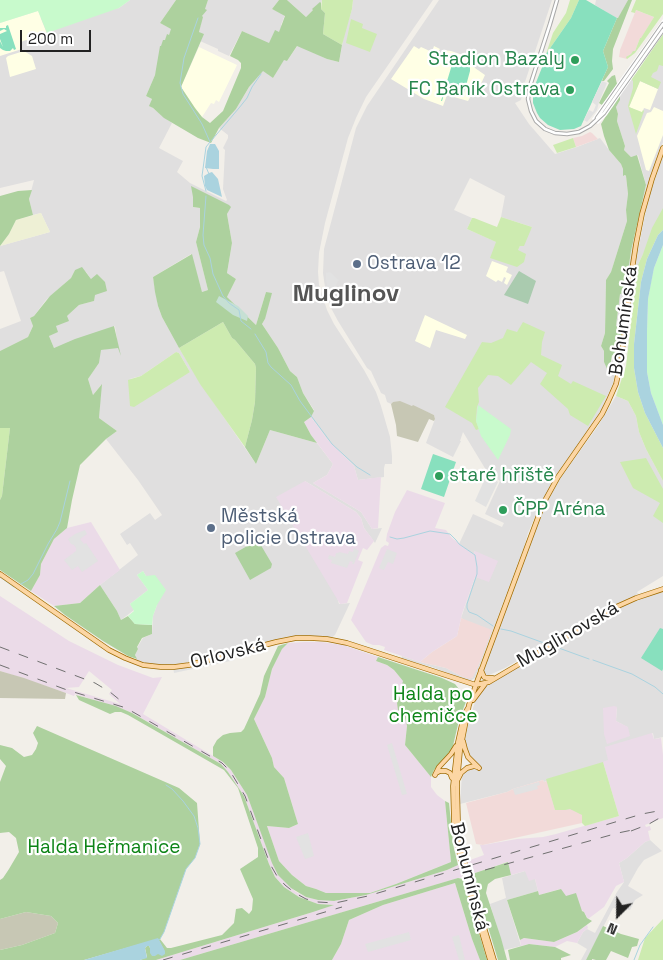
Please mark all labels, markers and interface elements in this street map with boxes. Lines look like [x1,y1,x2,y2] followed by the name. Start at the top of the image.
[22,20,94,52] scale bar
[28,29,73,48] text: 200 m
[428,49,565,71] place label: Stadion Bazaly
[569,54,581,66] marker: Stadion Bazaly
[409,79,560,101] place label: FC Baník Ostrava
[564,84,576,96] marker: FC Baník Ostrava
[367,253,461,275] place label: Ostrava 12
[351,258,363,270] marker: Ostrava 12
[605,264,643,378] street label: Bohumínská
[293,280,399,308] district label: Muglinov
[449,465,554,487] place label: staré hřiště
[433,470,445,482] marker: staré hřiště
[513,499,606,521] place label: ČPP Aréna
[497,504,509,516] marker: ČPP Aréna
[221,506,356,550] place label: Městská policie Ostrava
[205,522,217,534] marker: Městská policie Ostrava
[513,597,623,673] street label: Muglinovská
[188,634,268,674] street label: Orlovská
[388,684,478,728] park label: Halda po chemičce
[445,820,493,934] street label: Bohumínská
[27,837,181,859] park label: Halda Heřmanice
[593,890,643,940] north arrow
[604,919,620,939] text: N

